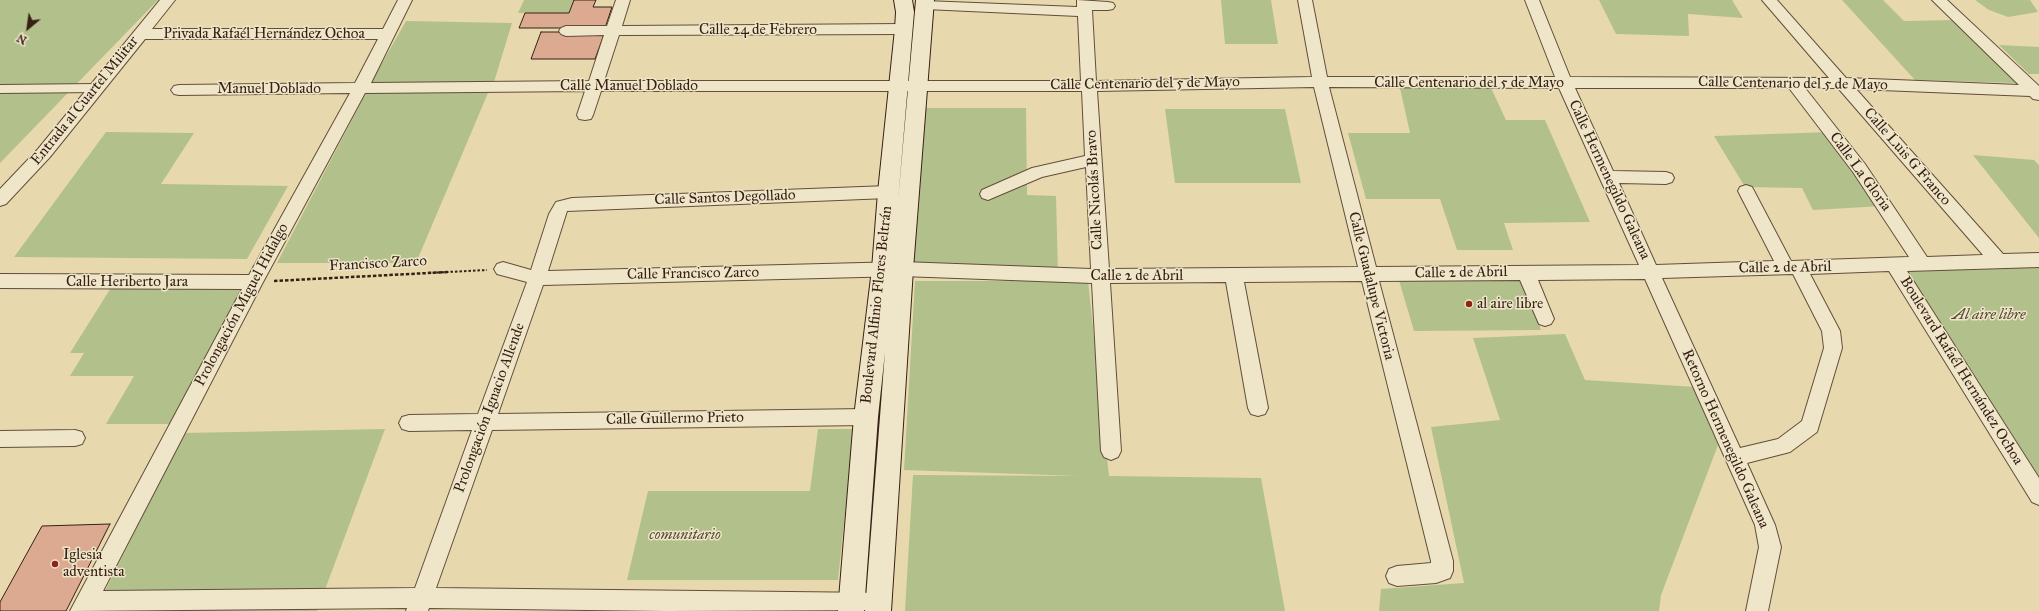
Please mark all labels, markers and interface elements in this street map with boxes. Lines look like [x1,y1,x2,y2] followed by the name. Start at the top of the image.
[8,8,48,48] north arrow
[699,21,817,39] street label: Calle 24 de Febrero
[163,25,365,43] street label: Privada Rafaél Hernández Ochoa
[15,31,29,47] text: N
[27,33,143,169] street label: Entrada al Cuartel Militar
[1050,73,1240,95] street label: Calle Centenario del 5 de Mayo
[1698,73,1888,95] street label: Calle Centenario del 5 de Mayo
[1374,74,1564,92] street label: Calle Centenario del 5 de Mayo
[560,77,698,95] street label: Calle Manuel Doblado
[217,80,321,98] street label: Manuel Doblado
[1564,97,1654,263] street label: Calle Hermenegildo Galeana
[1860,104,1954,210] street label: Calle Luis G Franco
[1083,129,1107,251] street label: Calle Nicolás Bravo
[1825,129,1895,215] street label: Calle La Gloria
[654,187,796,209] street label: Calle Santos Degollado
[858,205,896,405] street label: Boulevard Alfinio Flores Beltrán
[1344,210,1398,362] street label: Calle Guadalupe Victoria
[191,220,293,390] street label: Prolongación Miguel Hidalgo
[329,252,427,276] street label: Francisco Zarco
[1738,258,1832,278] street label: Calle 2 de Abril
[1414,263,1508,283] street label: Calle 2 de Abril
[627,264,759,284] street label: Calle Francisco Zarco
[1091,267,1183,285] street label: Calle 2 de Abril
[66,273,188,291] street label: Calle Heriberto Jara
[1895,274,2027,468] street label: Boulevard Rafaél Hernández Ochoa
[1477,295,1543,313] place label: al aire libre
[1464,299,1474,309] marker: al aire libre
[1952,306,2026,324] park label: Al aire libre
[451,321,529,495] street label: Prolongación Ignacio Allende
[1677,347,1773,531] street label: Retorno Hermenegildo Galeana
[606,409,744,429] street label: Calle Guillermo Prieto
[649,526,721,544] park label: comunitario
[63,546,125,581] place label: Iglesia adventista
[50,559,60,569] marker: Iglesia adventista

